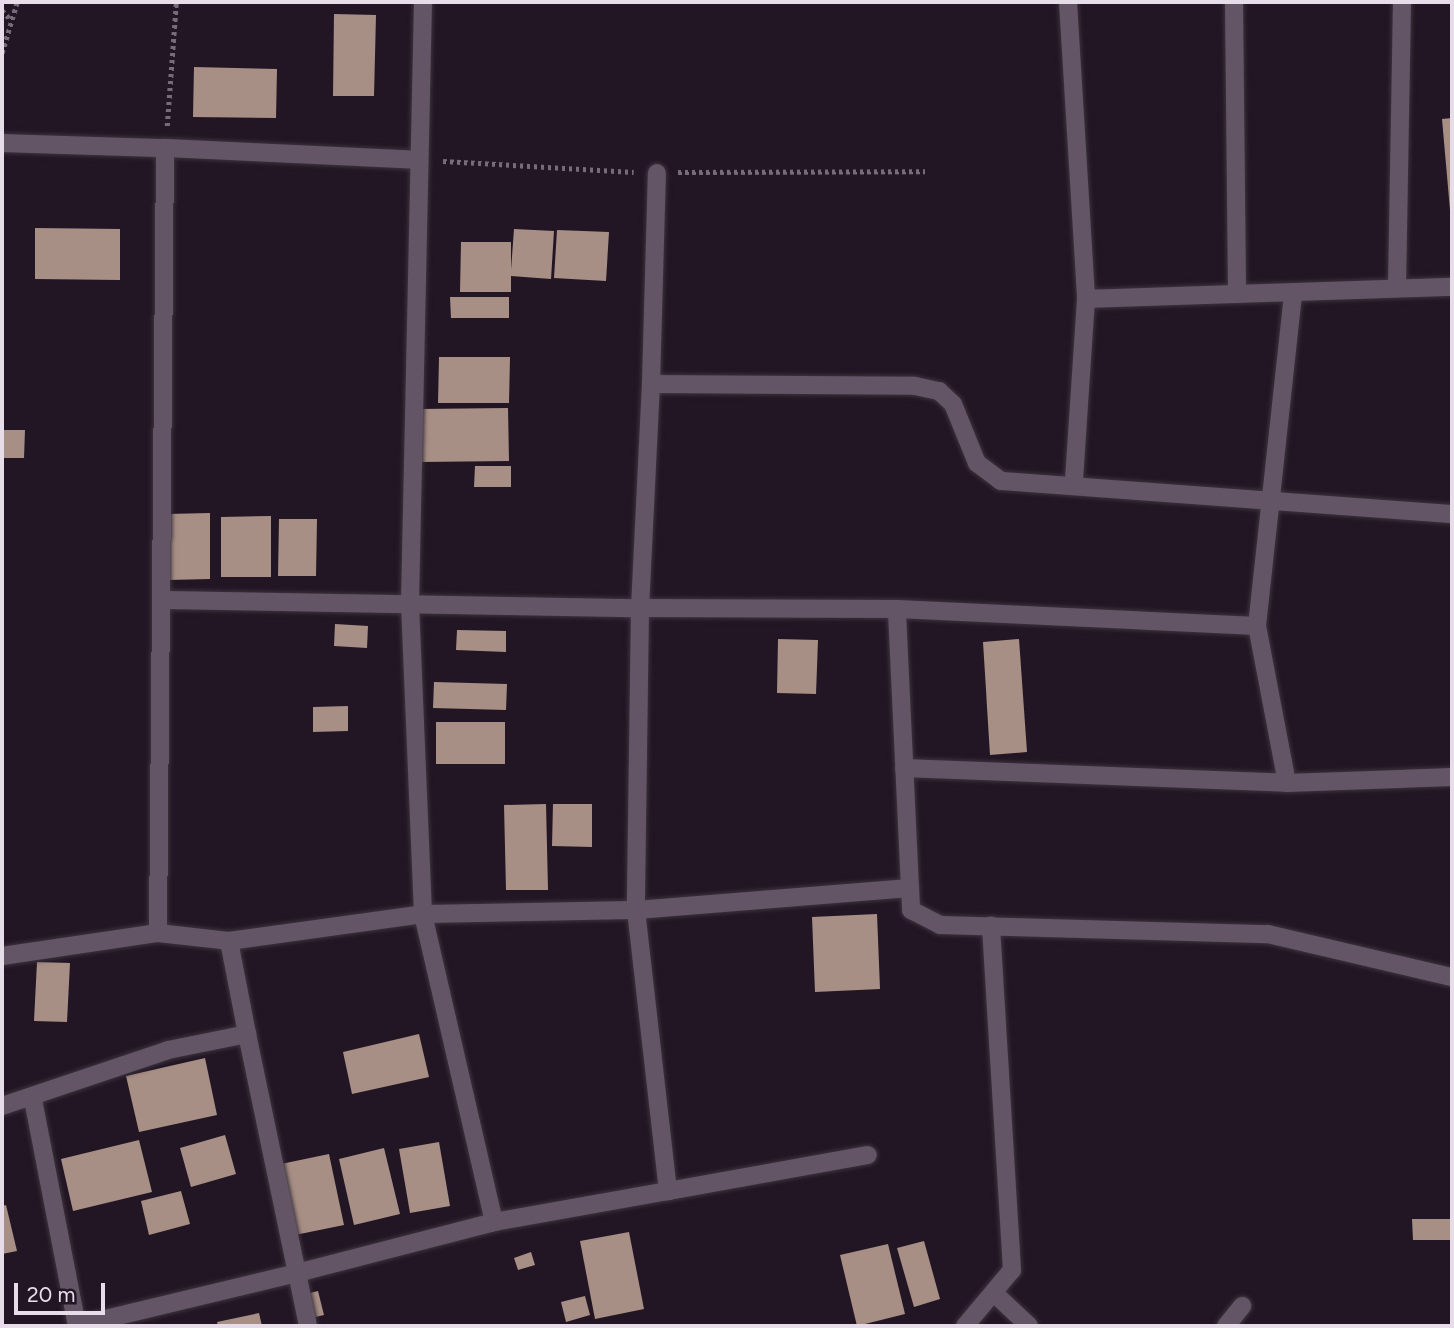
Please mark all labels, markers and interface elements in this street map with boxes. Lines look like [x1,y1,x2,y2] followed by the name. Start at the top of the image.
[18,1268,108,1312] scale bar
[27,1282,75,1307] text: 20 m

